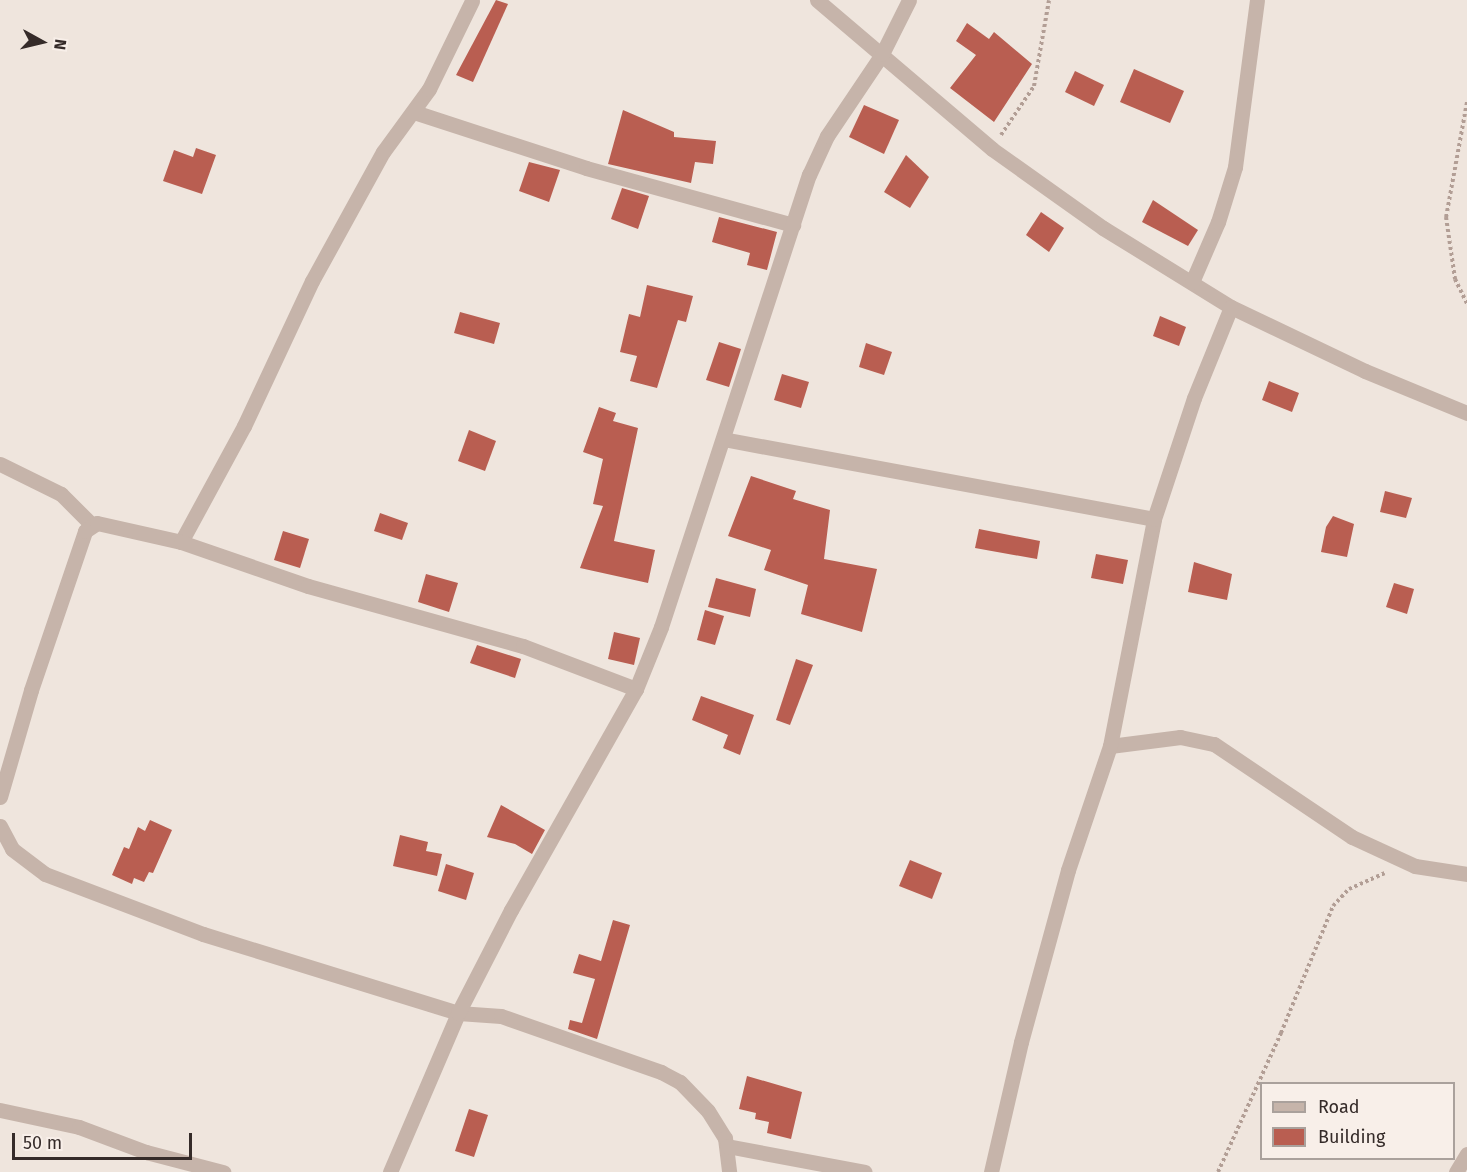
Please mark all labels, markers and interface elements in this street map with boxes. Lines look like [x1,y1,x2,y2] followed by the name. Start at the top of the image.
[12,12,72,72] north arrow
[50,38,70,51] text: N
[1260,1082,1455,1160] legend
[1318,1096,1360,1118] text: Road
[15,1121,195,1159] scale bar
[1318,1126,1385,1148] text: Building
[23,1132,62,1154] text: 50 m

